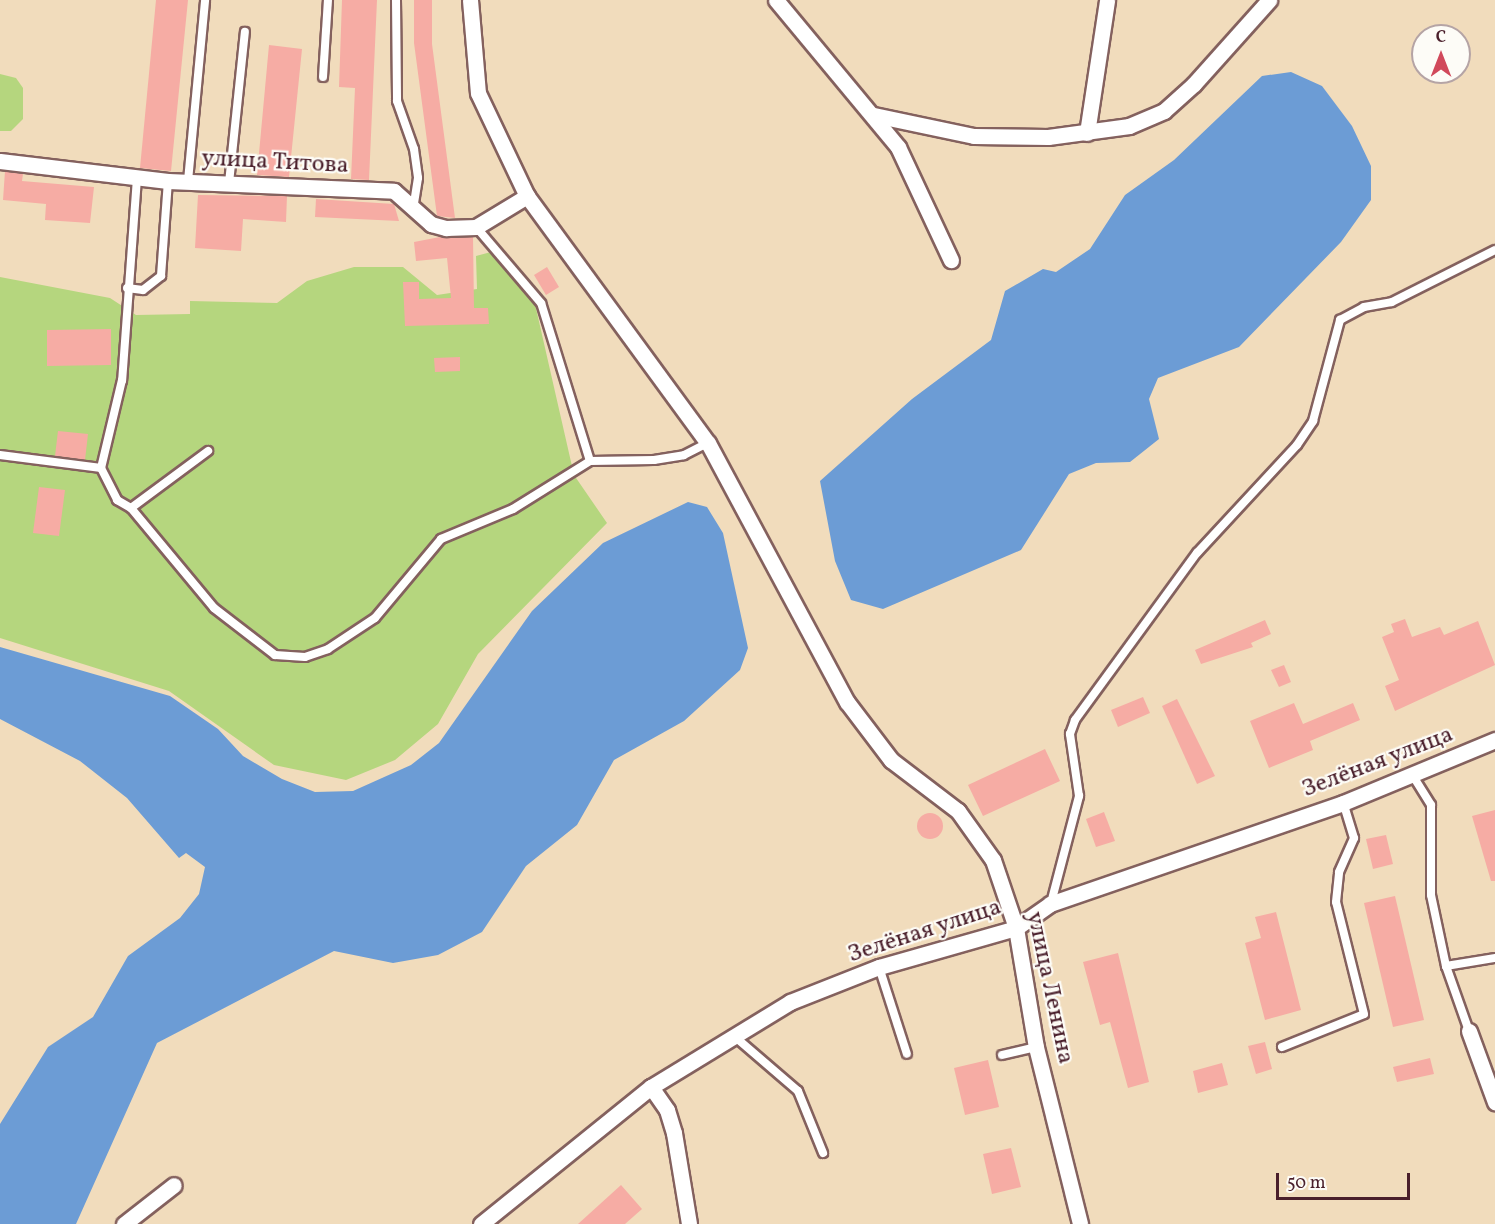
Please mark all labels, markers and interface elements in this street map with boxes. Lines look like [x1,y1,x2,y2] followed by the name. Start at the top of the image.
[1411,24,1471,84] north arrow
[1436,27,1446,49] text: С
[200,145,350,181] street label: улица Титова
[1298,721,1458,805] street label: Зелёная улица
[844,894,1006,970] street label: Зелёная улица
[1019,909,1079,1067] street label: улица Ленина
[1279,1161,1412,1199] scale bar
[1287,1171,1326,1196] text: 50 m

